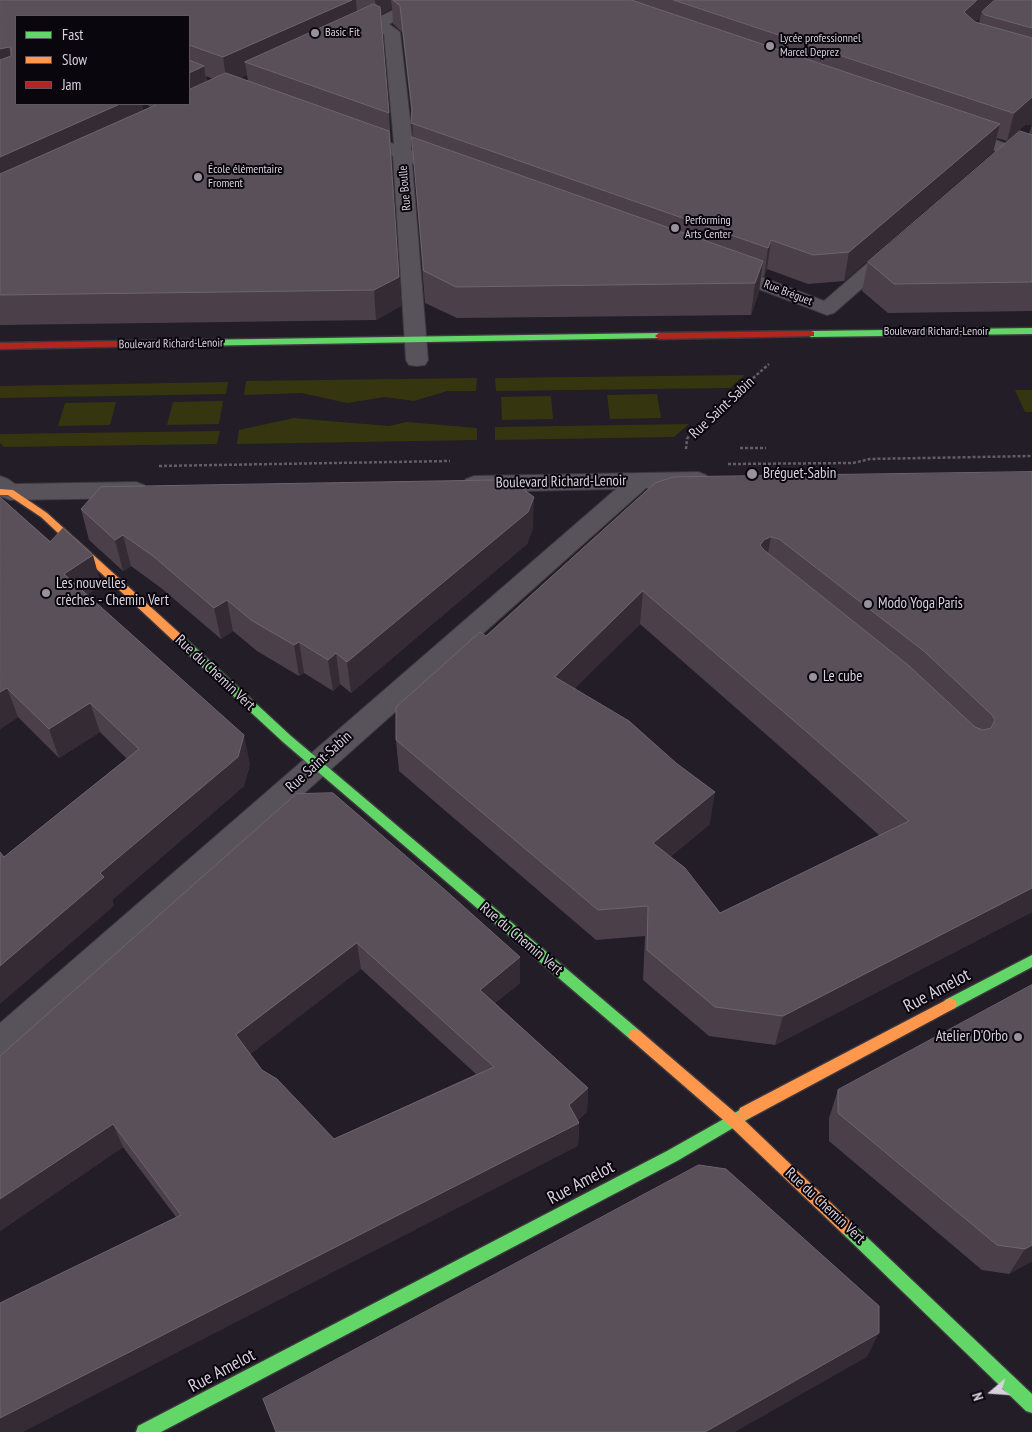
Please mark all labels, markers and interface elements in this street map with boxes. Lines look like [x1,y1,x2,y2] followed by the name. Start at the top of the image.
[15,15,190,105] legend
[62,25,83,44] text: Fast
[325,26,360,40] place label: Basic Fit
[309,27,321,39] marker: Basic Fit
[780,32,861,60] place label: Lycée professionnel Marcel Deprez
[764,40,776,52] marker: Lycée professionnel Marcel Deprez
[62,50,87,69] text: Slow
[62,75,81,94] text: Jam
[208,163,282,191] place label: École élémentaire Froment
[396,165,414,211] street label: Rue Boulle
[192,171,204,183] marker: École élémentaire Froment
[685,214,731,242] place label: Performing Arts Center
[669,222,681,234] marker: Performing Arts Center
[762,277,814,309] street label: Rue Bréguet
[884,325,988,339] street label: Boulevard Richard-Lenoir
[119,336,223,352] street label: Boulevard Richard-Lenoir
[686,373,758,443] street label: Rue Saint-Sabin
[763,465,836,483] place label: Bréguet-Sabin
[745,467,759,481] marker: Bréguet-Sabin
[496,472,626,492] street label: Boulevard Richard-Lenoir
[56,575,169,610] place label: Les nouvelles crèches - Chemin Vert
[40,587,52,599] marker: Les nouvelles crèches - Chemin Vert
[878,595,963,613] place label: Modo Yoga Paris
[862,598,874,610] marker: Modo Yoga Paris
[171,631,259,715] street label: Rue du Chemin Vert
[823,668,862,686] place label: Le cube
[807,671,819,683] marker: Le cube
[282,728,356,796] street label: Rue Saint-Sabin
[476,899,566,979] street label: Rue du Chemin Vert
[900,964,974,1018] street label: Rue Amelot
[936,1028,1008,1046] place label: Atelier D'Orbo
[1012,1031,1024,1043] marker: Atelier D'Orbo
[544,1156,618,1210] street label: Rue Amelot
[781,1164,869,1248] street label: Rue du Chemin Vert
[185,1344,259,1398] street label: Rue Amelot
[967,1367,1017,1417] north arrow
[968,1390,987,1403] text: N

